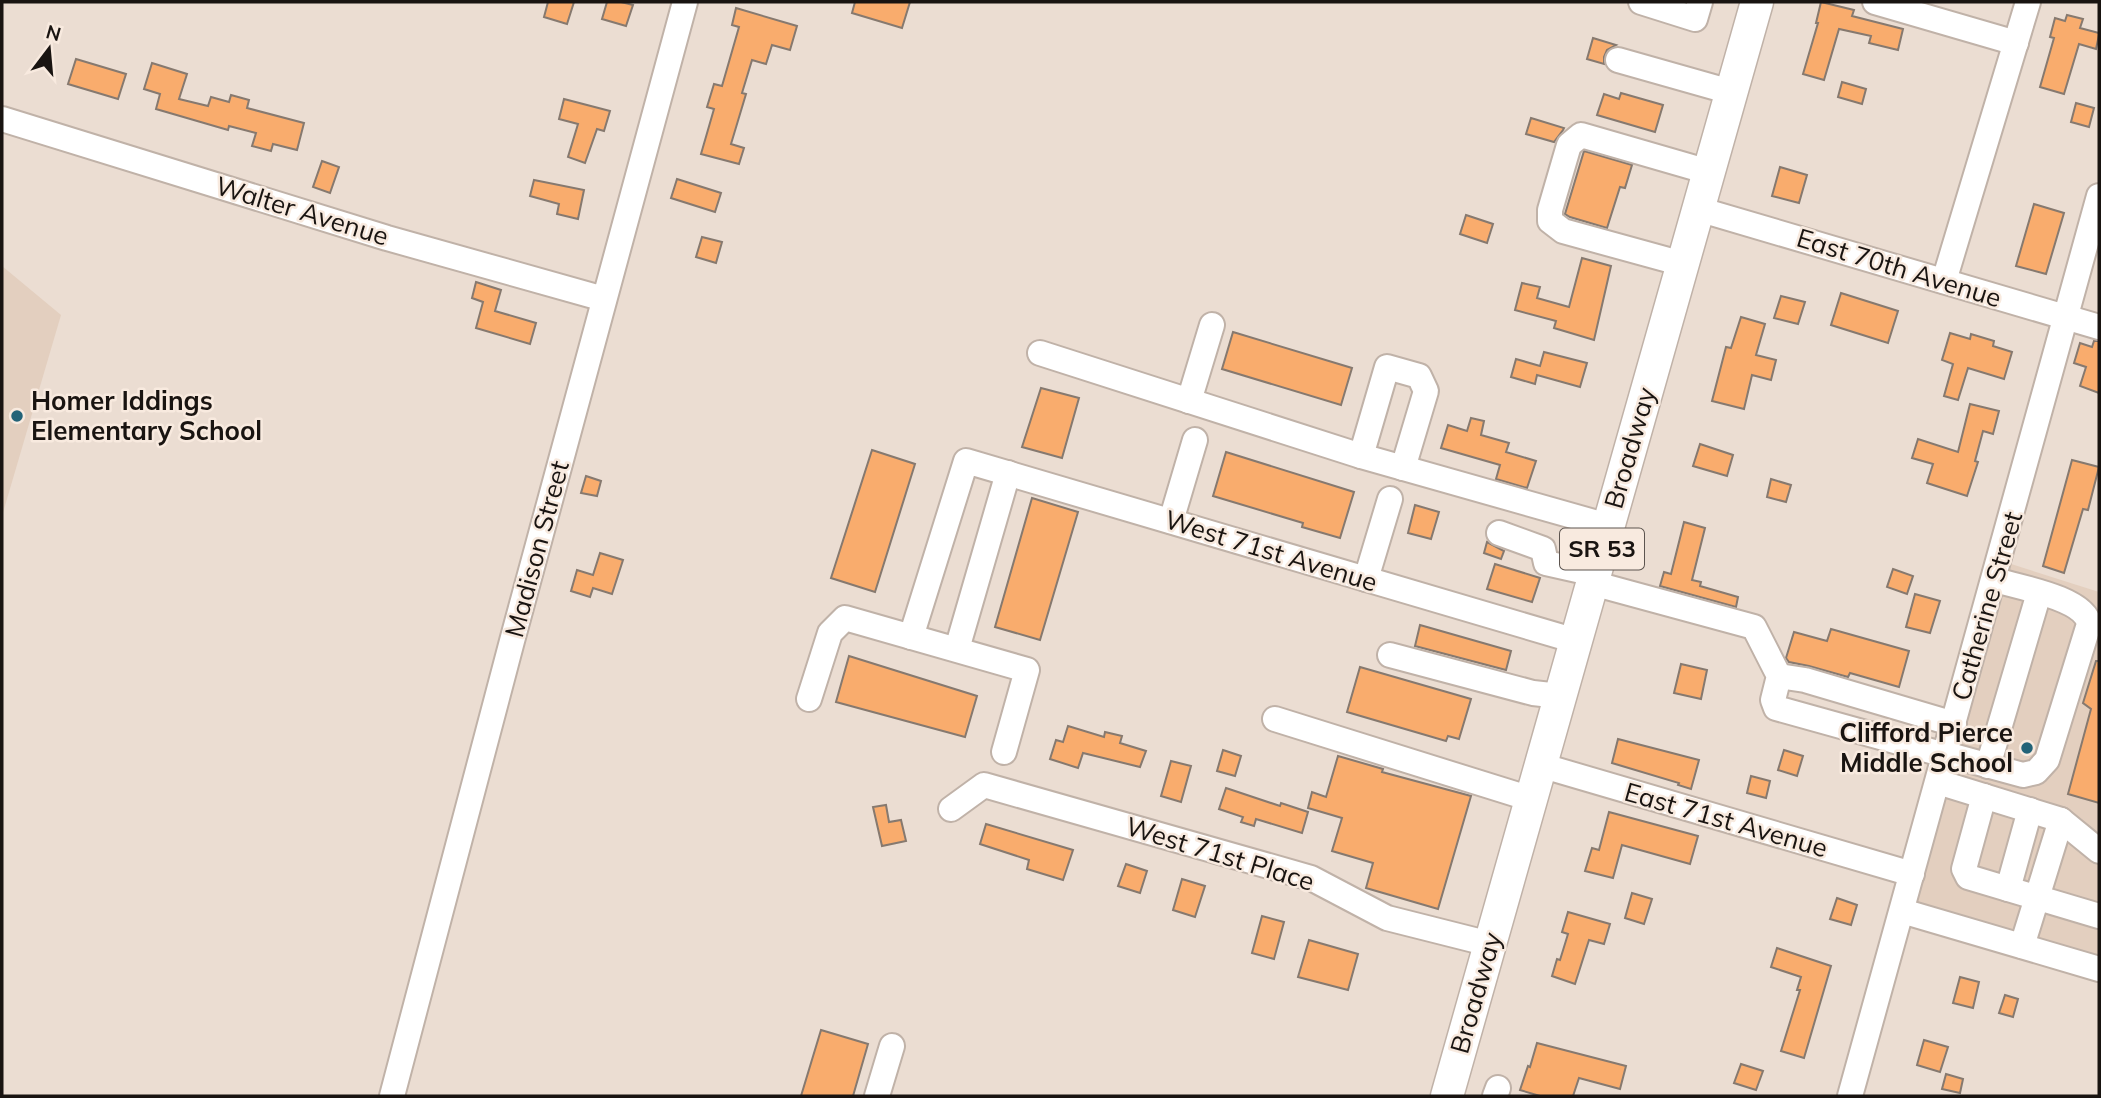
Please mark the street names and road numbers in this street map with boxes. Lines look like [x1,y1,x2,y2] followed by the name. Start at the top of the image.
[212,169,393,252] street label: Walter Avenue
[1793,221,2005,314] street label: East 70th Avenue
[1596,383,1663,512] street label: Broadway
[497,457,576,641] street label: Madison Street
[1161,502,1381,599] street label: West 71st Avenue
[1944,508,2029,704] street label: Catherine Street
[1560,528,1644,570] road number: SR 53
[1621,775,1832,864] street label: East 71st Avenue
[1122,809,1318,898] street label: West 71st Place
[1442,928,1509,1057] street label: Broadway

